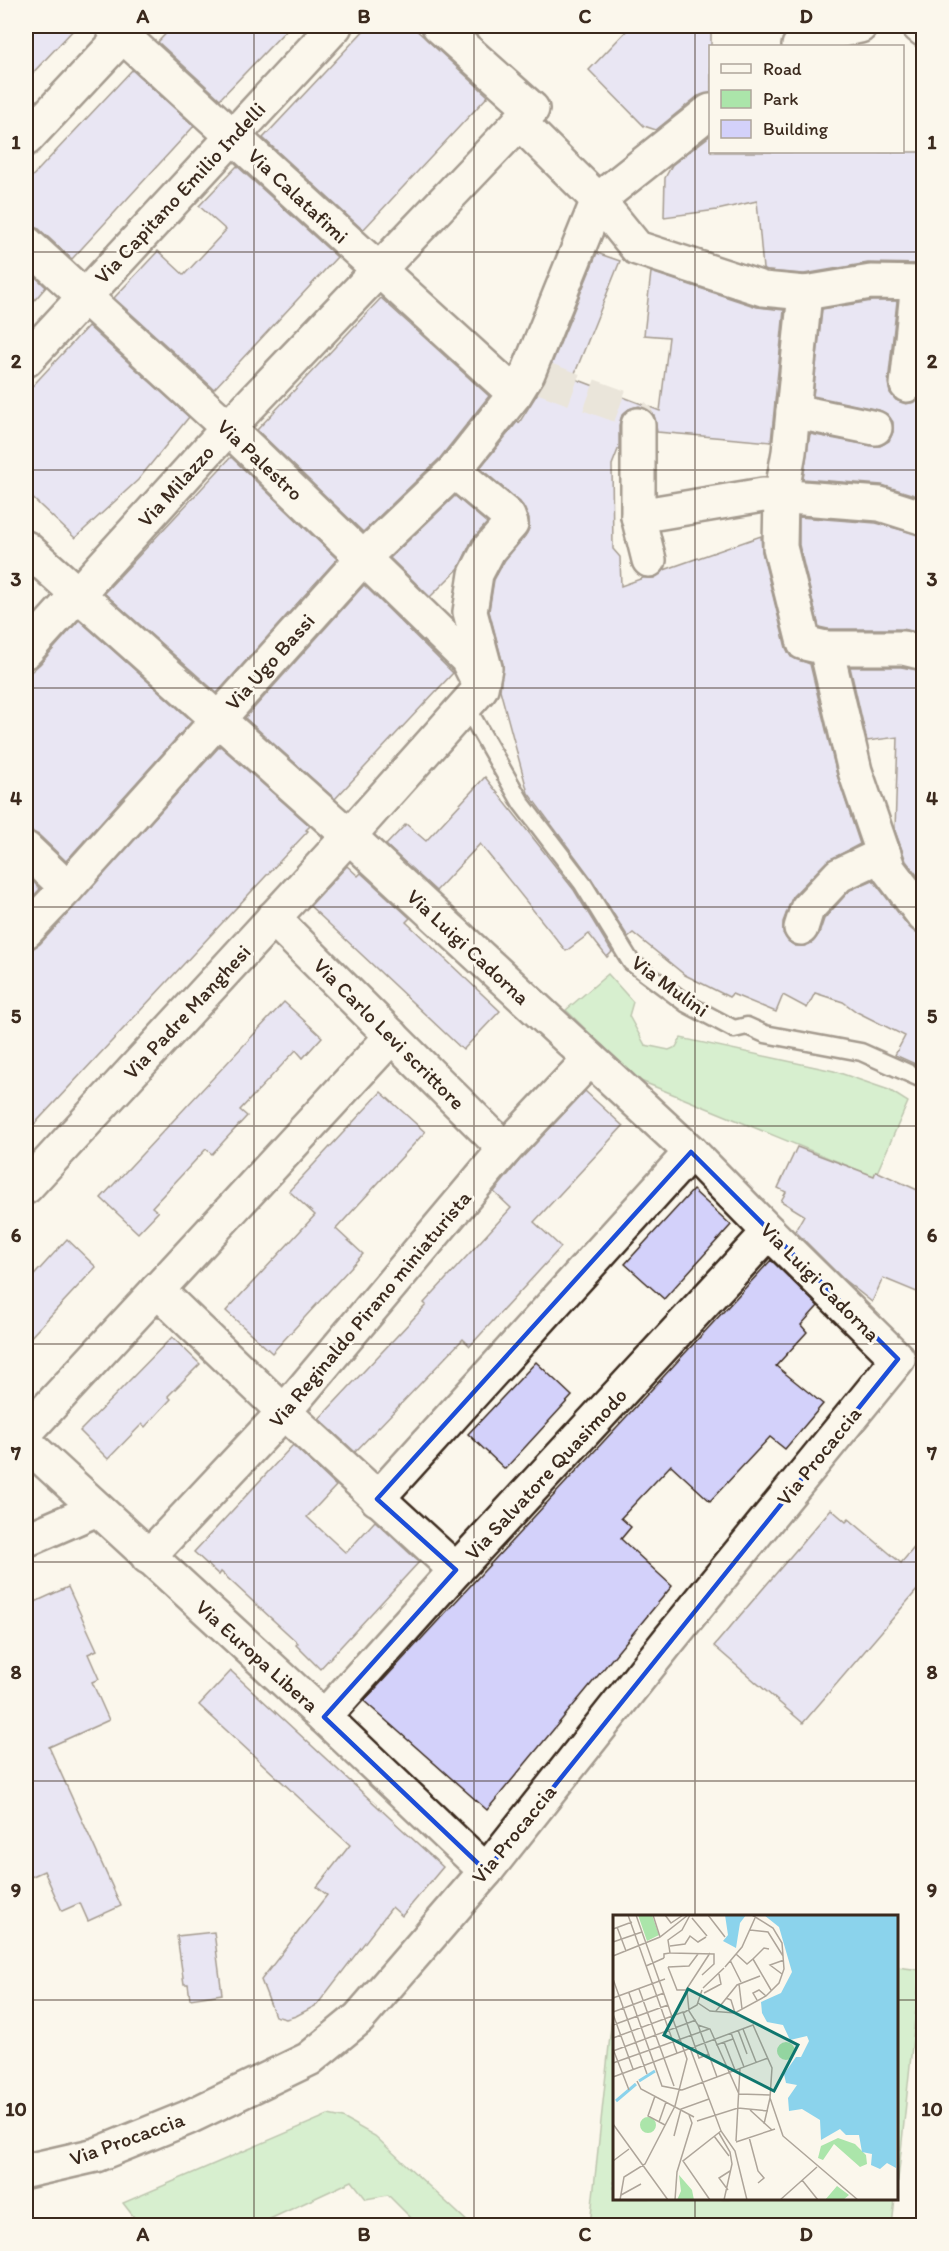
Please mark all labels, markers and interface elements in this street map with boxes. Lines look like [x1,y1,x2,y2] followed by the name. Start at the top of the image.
[136,4,150,28] text: A
[358,4,371,28] text: B
[579,4,592,28] text: C
[799,4,813,28] text: D
[709,45,904,153] legend
[763,58,802,80] text: Road
[763,88,798,110] text: Park
[89,97,270,289] street label: Via Capitano Emilio Indelli
[763,118,829,140] text: Building
[11,130,21,154] text: 1
[927,130,937,154] text: 1
[243,143,354,249] street label: Via Calatafimi
[11,349,22,373] text: 2
[927,349,938,373] text: 2
[212,414,308,506] street label: Via Palestro
[132,439,219,532] street label: Via Milazzo
[11,567,22,591] text: 3
[927,567,938,591] text: 3
[220,608,320,715] street label: Via Ugo Bassi
[10,786,22,810] text: 4
[926,786,938,810] text: 4
[402,884,535,1010] street label: Via Luigi Cadorna
[118,939,255,1084] street label: Via Padre Manghesi
[627,949,714,1022] street label: Via Mulini
[308,953,470,1115] street label: Via Carlo Levi scrittore
[11,1004,22,1028] text: 5
[927,1004,938,1028] text: 5
[263,1185,476,1432] street label: Via Reginaldo Pirano miniaturista
[756,1217,885,1346] street label: Via Luigi Cadorna
[11,1223,22,1247] text: 6
[927,1223,938,1247] text: 6
[459,1382,632,1565] street label: Via Salvatore Quasimodo
[771,1401,866,1510] street label: Via Procaccia
[10,1441,21,1465] text: 7
[926,1441,937,1465] text: 7
[191,1594,324,1717] street label: Via Europa Libera
[11,1660,22,1684] text: 8
[927,1660,938,1684] text: 8
[466,1779,561,1888] street label: Via Procaccia
[11,1878,21,1902] text: 9
[927,1878,937,1902] text: 9
[613,1915,898,2200] inset map
[5,2097,27,2121] text: 10
[921,2097,943,2121] text: 10
[66,2106,188,2171] street label: Via Procaccia
[136,2222,150,2246] text: A
[358,2222,371,2246] text: B
[579,2222,592,2246] text: C
[799,2222,813,2246] text: D

